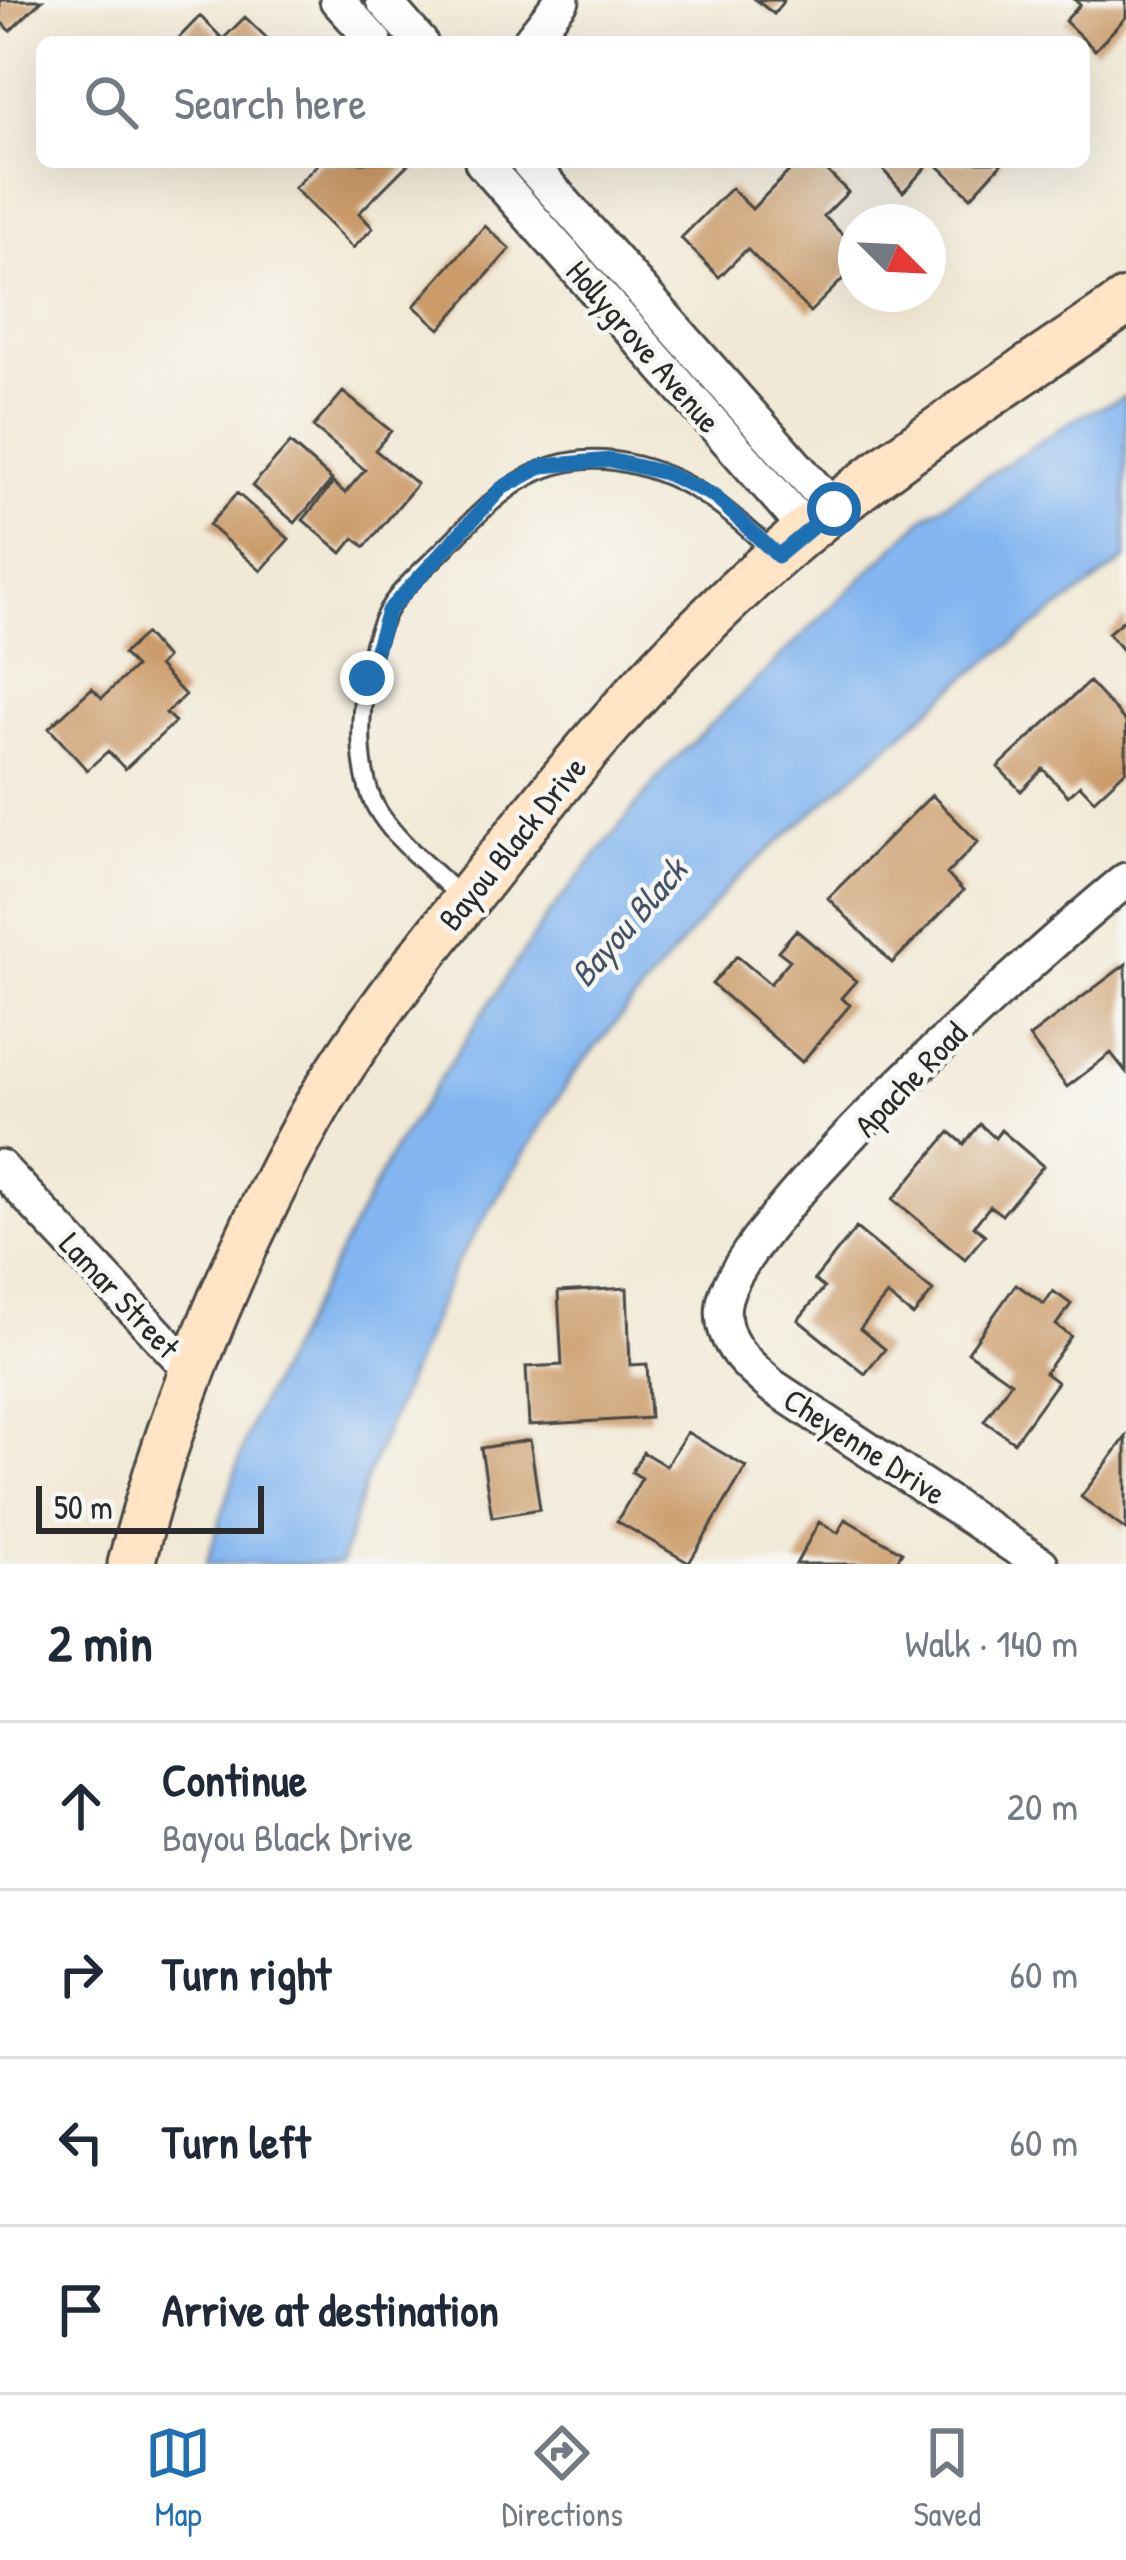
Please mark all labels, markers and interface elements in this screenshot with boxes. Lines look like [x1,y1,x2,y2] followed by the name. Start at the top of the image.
[36,36,1090,168] search box
[78,69,144,135] icon: search
[174,72,366,133] text: Search here
[838,204,946,312] north arrow
[556,250,731,442] street label: Hollygrove Avenue
[807,482,861,536] route start
[340,651,394,705] route end
[428,747,597,940] street label: Bayou Black Drive
[558,845,700,997] water label: Bayou Black
[844,1012,977,1147] street label: Apache Road
[50,1222,190,1368] street label: Lamar Street
[775,1377,954,1516] street label: Cheyenne Drive
[36,1480,264,1533] scale bar
[54,1485,113,1529] text: 50 m
[48,1608,153,1677] text: 2 min
[905,1616,1078,1669] text: Walk · 140 m
[162,1749,307,1810] text: Continue
[48,1773,114,1839] icon: ahead
[1007,1779,1078,1832] text: 20 m
[162,1810,413,1863] text: Bayou Black Drive
[48,1941,114,2007] icon: right
[162,1943,331,2004] text: Turn right
[1009,1947,1078,2000] text: 60 m
[48,2109,114,2175] icon: left
[162,2111,311,2172] text: Turn left
[1009,2115,1078,2168] text: 60 m
[48,2277,114,2343] icon: arrive
[162,2279,499,2340] text: Arrive at destination
[145,2420,211,2536] tab: Map
[502,2420,623,2536] tab: Directions
[913,2420,981,2536] tab: Saved

